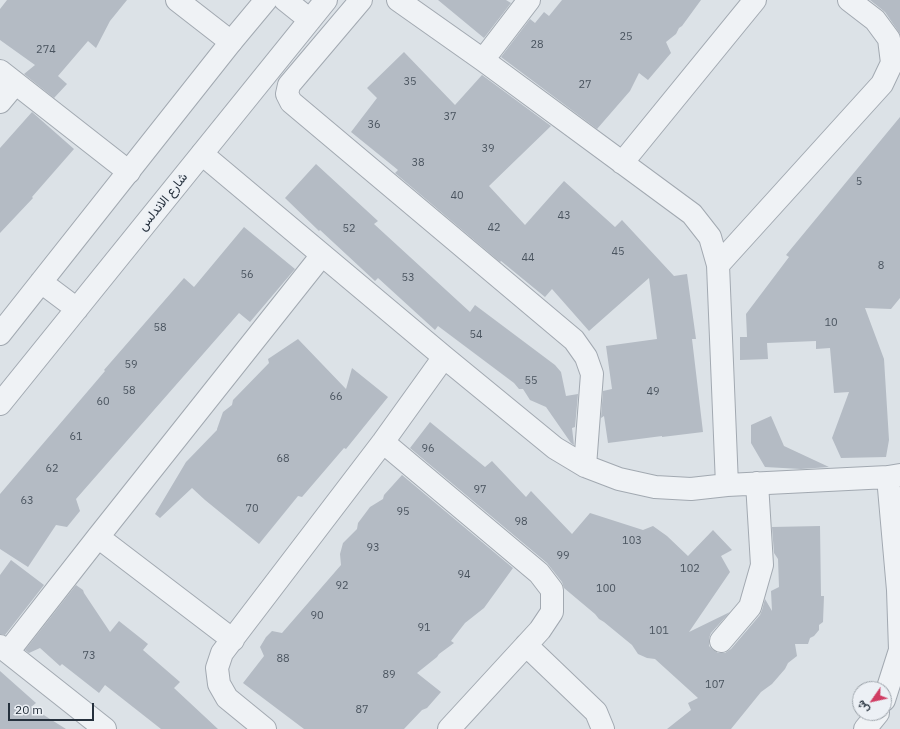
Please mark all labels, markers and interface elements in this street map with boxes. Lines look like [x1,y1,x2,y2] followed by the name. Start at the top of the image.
[619,30,633,44] house number: 25
[530,38,544,52] house number: 28
[36,43,56,57] house number: 274
[403,75,417,89] house number: 35
[578,78,592,92] house number: 27
[443,110,457,124] house number: 37
[367,118,381,132] house number: 36
[481,142,495,156] house number: 39
[411,156,425,170] house number: 38
[135,170,191,234] street label: شارع الاندلس
[856,175,862,189] house number: 5
[450,189,464,203] house number: 40
[557,209,571,223] house number: 43
[487,221,501,235] house number: 42
[342,222,356,236] house number: 52
[611,245,625,259] house number: 45
[521,251,535,265] house number: 44
[878,259,884,273] house number: 8
[240,268,254,282] house number: 56
[401,271,415,285] house number: 53
[824,316,838,330] house number: 10
[153,321,167,335] house number: 58
[469,328,483,342] house number: 54
[124,358,138,372] house number: 59
[524,374,538,388] house number: 55
[122,384,136,398] house number: 58
[646,385,660,399] house number: 49
[329,390,343,404] house number: 66
[96,395,110,409] house number: 60
[69,430,83,444] house number: 61
[421,442,435,456] house number: 96
[276,452,290,466] house number: 68
[45,462,59,476] house number: 62
[473,483,487,497] house number: 97
[20,494,34,508] house number: 63
[245,502,259,516] house number: 70
[396,505,410,519] house number: 95
[514,515,528,529] house number: 98
[622,534,642,548] house number: 103
[366,541,380,555] house number: 93
[556,549,570,563] house number: 99
[680,562,700,576] house number: 102
[457,568,471,582] house number: 94
[335,579,349,593] house number: 92
[596,582,616,596] house number: 100
[310,609,324,623] house number: 90
[417,621,431,635] house number: 91
[649,624,669,638] house number: 101
[82,649,96,663] house number: 73
[276,652,290,666] house number: 88
[382,668,396,682] house number: 89
[705,678,725,692] house number: 107
[852,681,892,721] north arrow
[10,695,96,721] scale bar
[853,698,872,717] text: ش
[15,702,43,717] text: 20 m
[355,703,369,717] house number: 87

